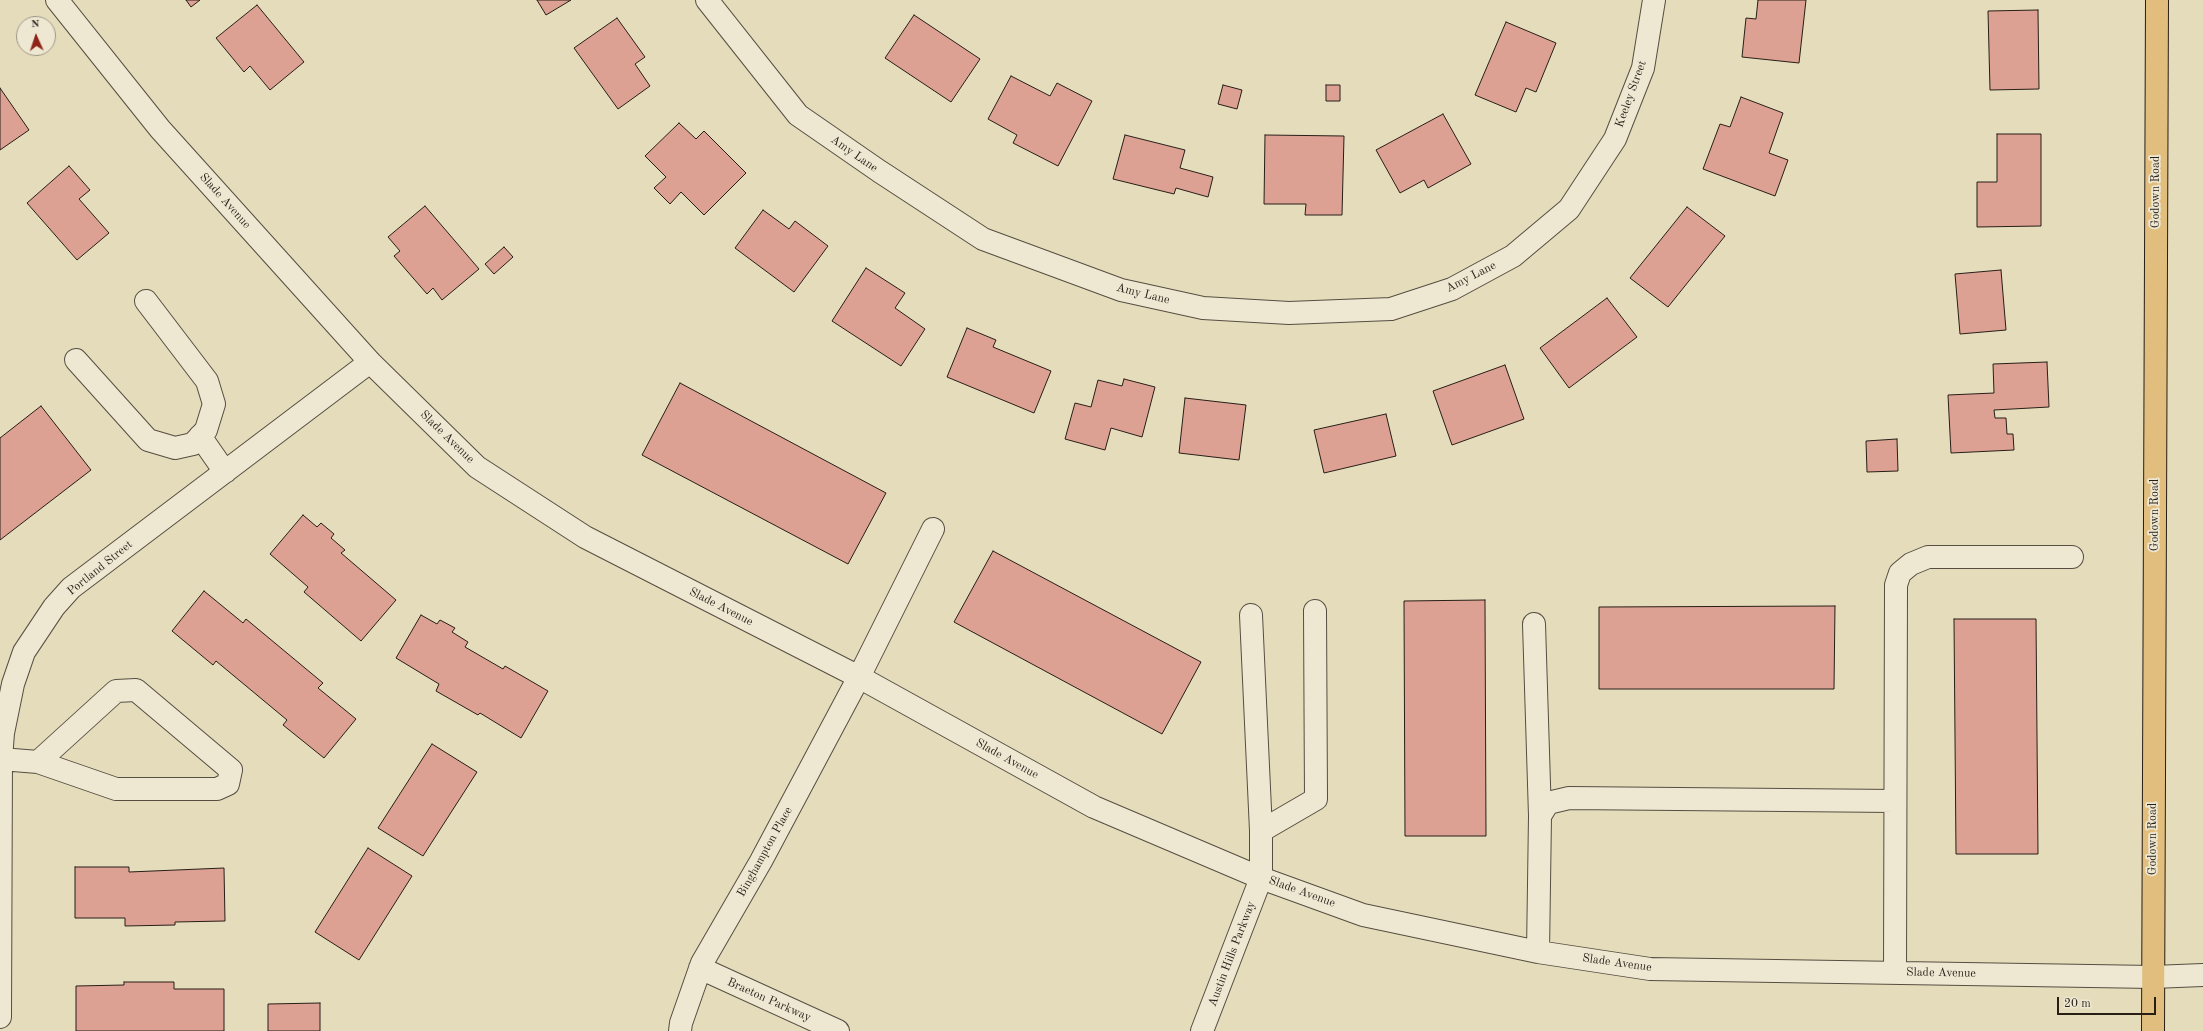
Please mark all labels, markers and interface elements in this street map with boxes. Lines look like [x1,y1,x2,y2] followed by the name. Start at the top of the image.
[16,16,56,56] north arrow
[31,19,40,30] text: N
[1612,58,1650,130] street label: Keeley Street
[828,133,880,175] street label: Amy Lane
[2149,156,2163,228] street label: Godown Road
[196,170,254,232] street label: Slade Avenue
[1444,258,1498,296] street label: Amy Lane
[1115,280,1171,308] street label: Amy Lane
[417,408,477,466] street label: Slade Avenue
[2148,479,2162,551] street label: Godown Road
[65,537,135,599] street label: Portland Street
[687,585,755,629] street label: Slade Avenue
[973,736,1041,782] street label: Slade Avenue
[2146,803,2160,875] street label: Godown Road
[734,804,796,900] street label: Binghampton Place
[1267,873,1337,911] street label: Slade Avenue
[1205,899,1259,1009] street label: Austin Hills Parkway
[1581,951,1653,975] street label: Slade Avenue
[1906,965,1976,981] street label: Slade Avenue
[725,975,813,1025] street label: Braeton Parkway
[2059,989,2158,1015] scale bar
[2064,998,2091,1010] text: 20 m

